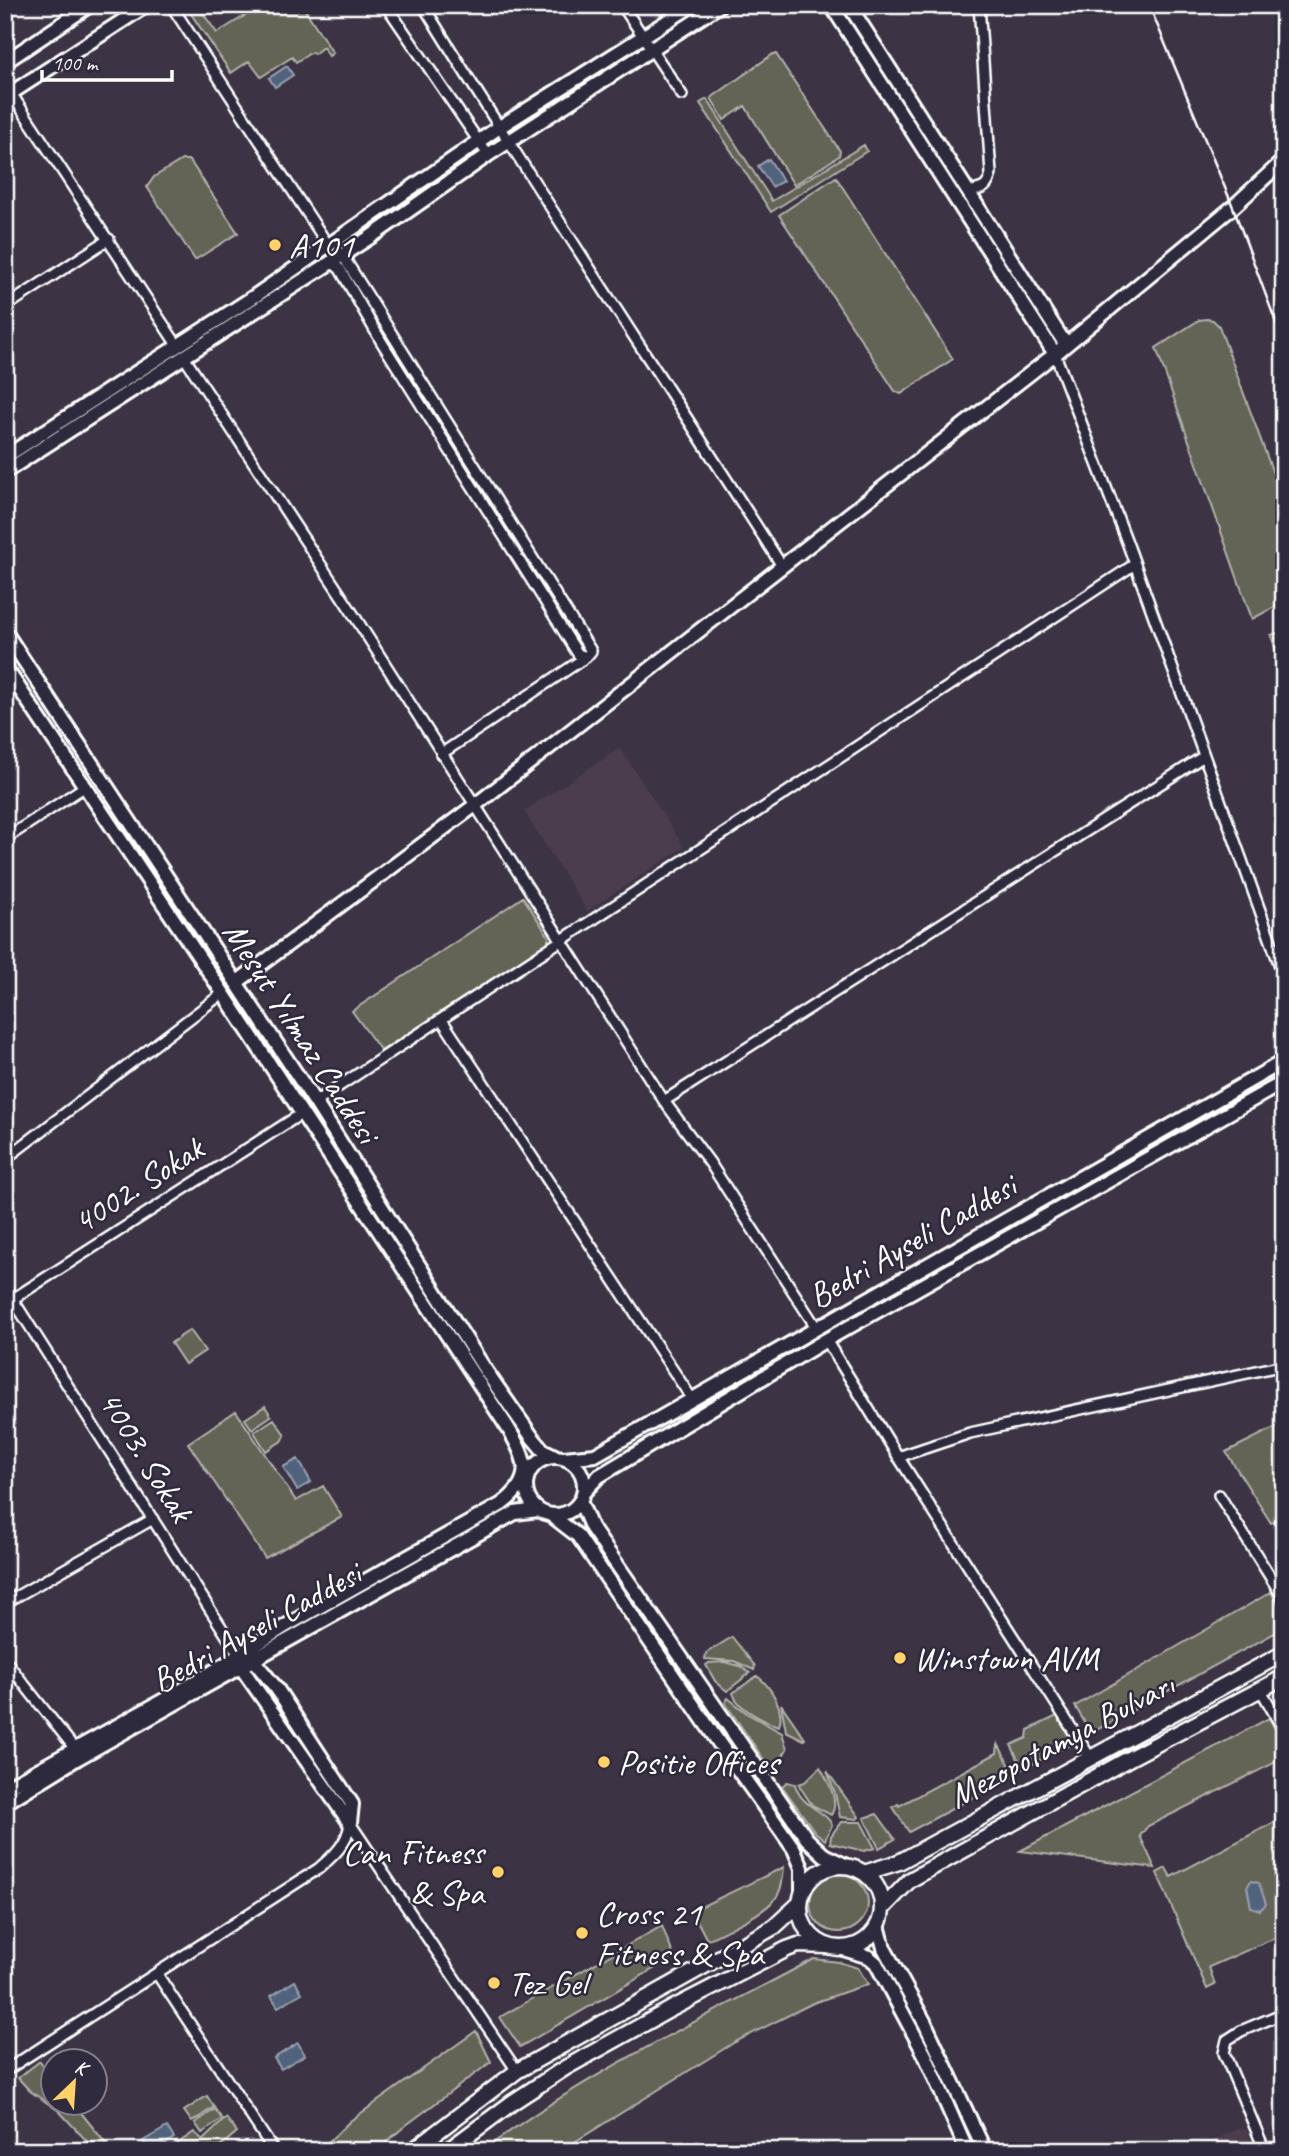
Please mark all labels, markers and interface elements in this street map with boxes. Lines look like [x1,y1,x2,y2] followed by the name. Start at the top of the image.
[42,38,172,82] scale bar
[52,50,99,76] text: 100 m
[289,223,356,268] place label: A101
[267,237,283,253] marker: A101
[212,913,392,1155] street label: Mesut Yılmaz Caddesi
[64,1125,214,1244] street label: 4002. Sokak
[800,1161,1028,1319] street label: Bedri Ayseli Caddesi
[88,1382,205,1532] street label: 4003. Sokak
[143,1549,373,1703] street label: Bedri Ayseli Caddesi
[914,1636,1101,1681] place label: Winstown AVM
[892,1650,908,1666] marker: Winstown AVM
[940,1661,1183,1818] street label: Mezopotamya Bulvarı
[618,1740,782,1785] place label: Positie Offices
[596,1754,612,1770] marker: Positie Offices
[343,1830,487,1915] place label: Can Fitness & Spa
[490,1864,506,1880] marker: Can Fitness & Spa
[596,1891,766,1976] place label: Cross 21 Fitness & Spa
[574,1925,590,1941] marker: Cross 21 Fitness & Spa
[508,1961,593,2006] place label: Tez Gel
[486,1975,502,1991] marker: Tez Gel
[38,2048,108,2118] north arrow
[71,2055,94,2082] text: K

